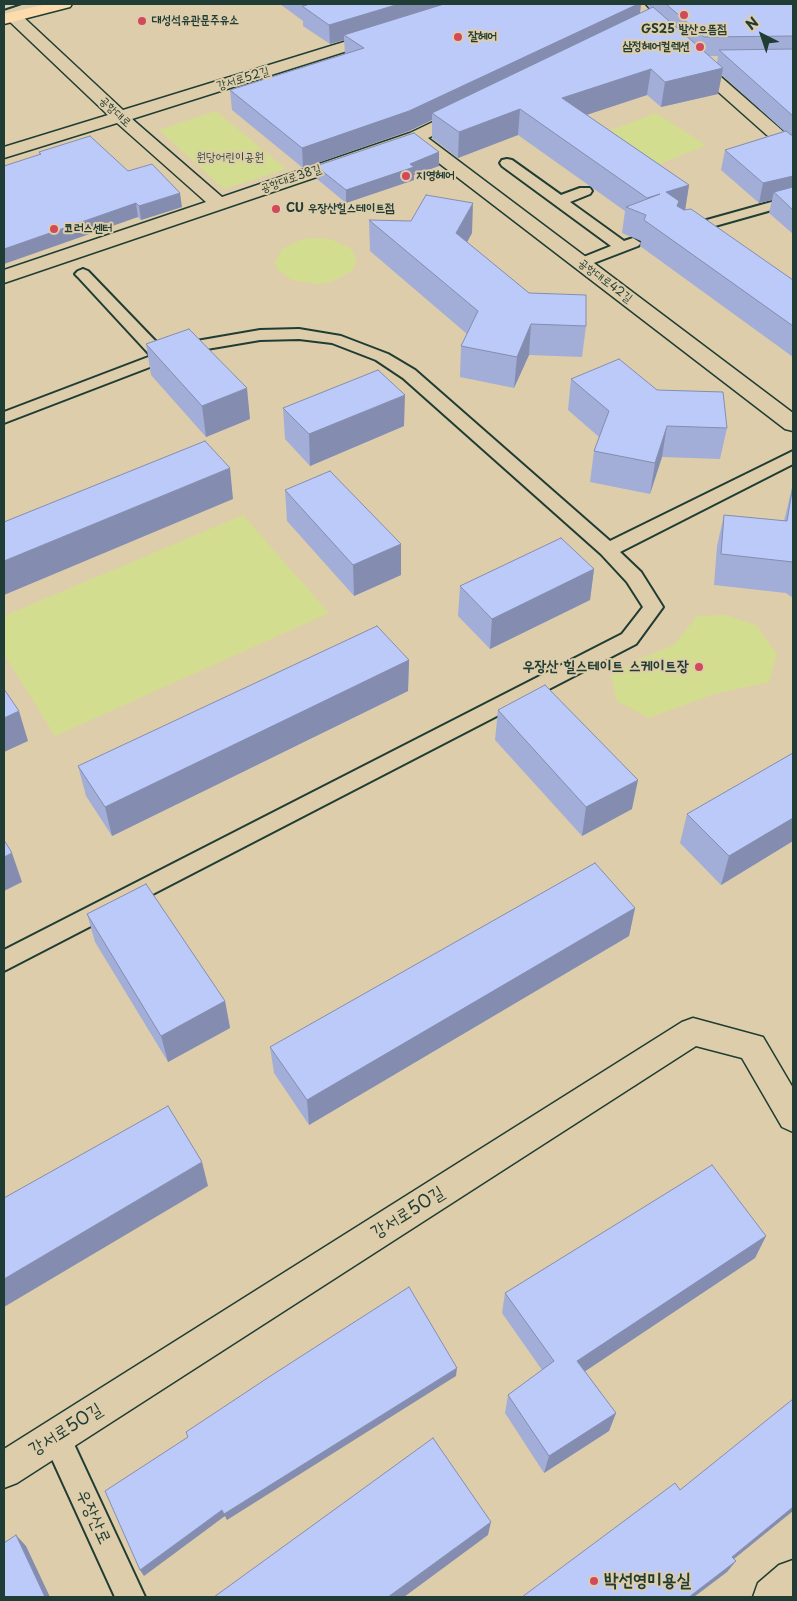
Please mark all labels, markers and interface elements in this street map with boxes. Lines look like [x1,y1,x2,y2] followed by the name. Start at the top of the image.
[678,9,690,21] marker: GS25 발산으뜸점
[737,10,787,60] north arrow
[741,12,763,35] text: N
[152,14,239,28] place label: 대성석유관문주유소
[136,15,148,27] marker: 대성석유관문주유소
[641,23,727,37] place label: GS25 발산으뜸점
[468,30,497,44] place label: 잘헤어
[452,31,464,43] marker: 잘헤어
[622,40,690,54] place label: 삼정헤어컬렉션
[694,41,706,53] marker: 삼정헤어컬렉션
[215,64,271,94] street label: 강서로52길
[96,94,134,130] street label: 공항대로
[196,151,264,165] park label: 원당어린이공원
[259,162,323,196] street label: 공항대로38길
[416,169,455,183] place label: 지영헤어
[400,170,412,182] marker: 지영헤어
[286,202,395,216] place label: CU 우장산힐스테이트점
[270,203,282,215] marker: CU 우장산힐스테이트점
[64,222,112,236] place label: 코러스센터
[48,223,60,235] marker: 코러스센터
[575,256,635,306] street label: 공항대로42길
[522,658,689,676] place label: 우장산 힐스테이트 스케이트장
[693,661,705,673] marker: 우장산 힐스테이트 스케이트장
[367,1182,449,1244] street label: 강서로50길
[25,1399,107,1461] street label: 강서로50길
[71,1486,115,1548] street label: 우장산로
[604,1570,691,1592] place label: 박선영미용실
[588,1575,600,1587] marker: 박선영미용실

